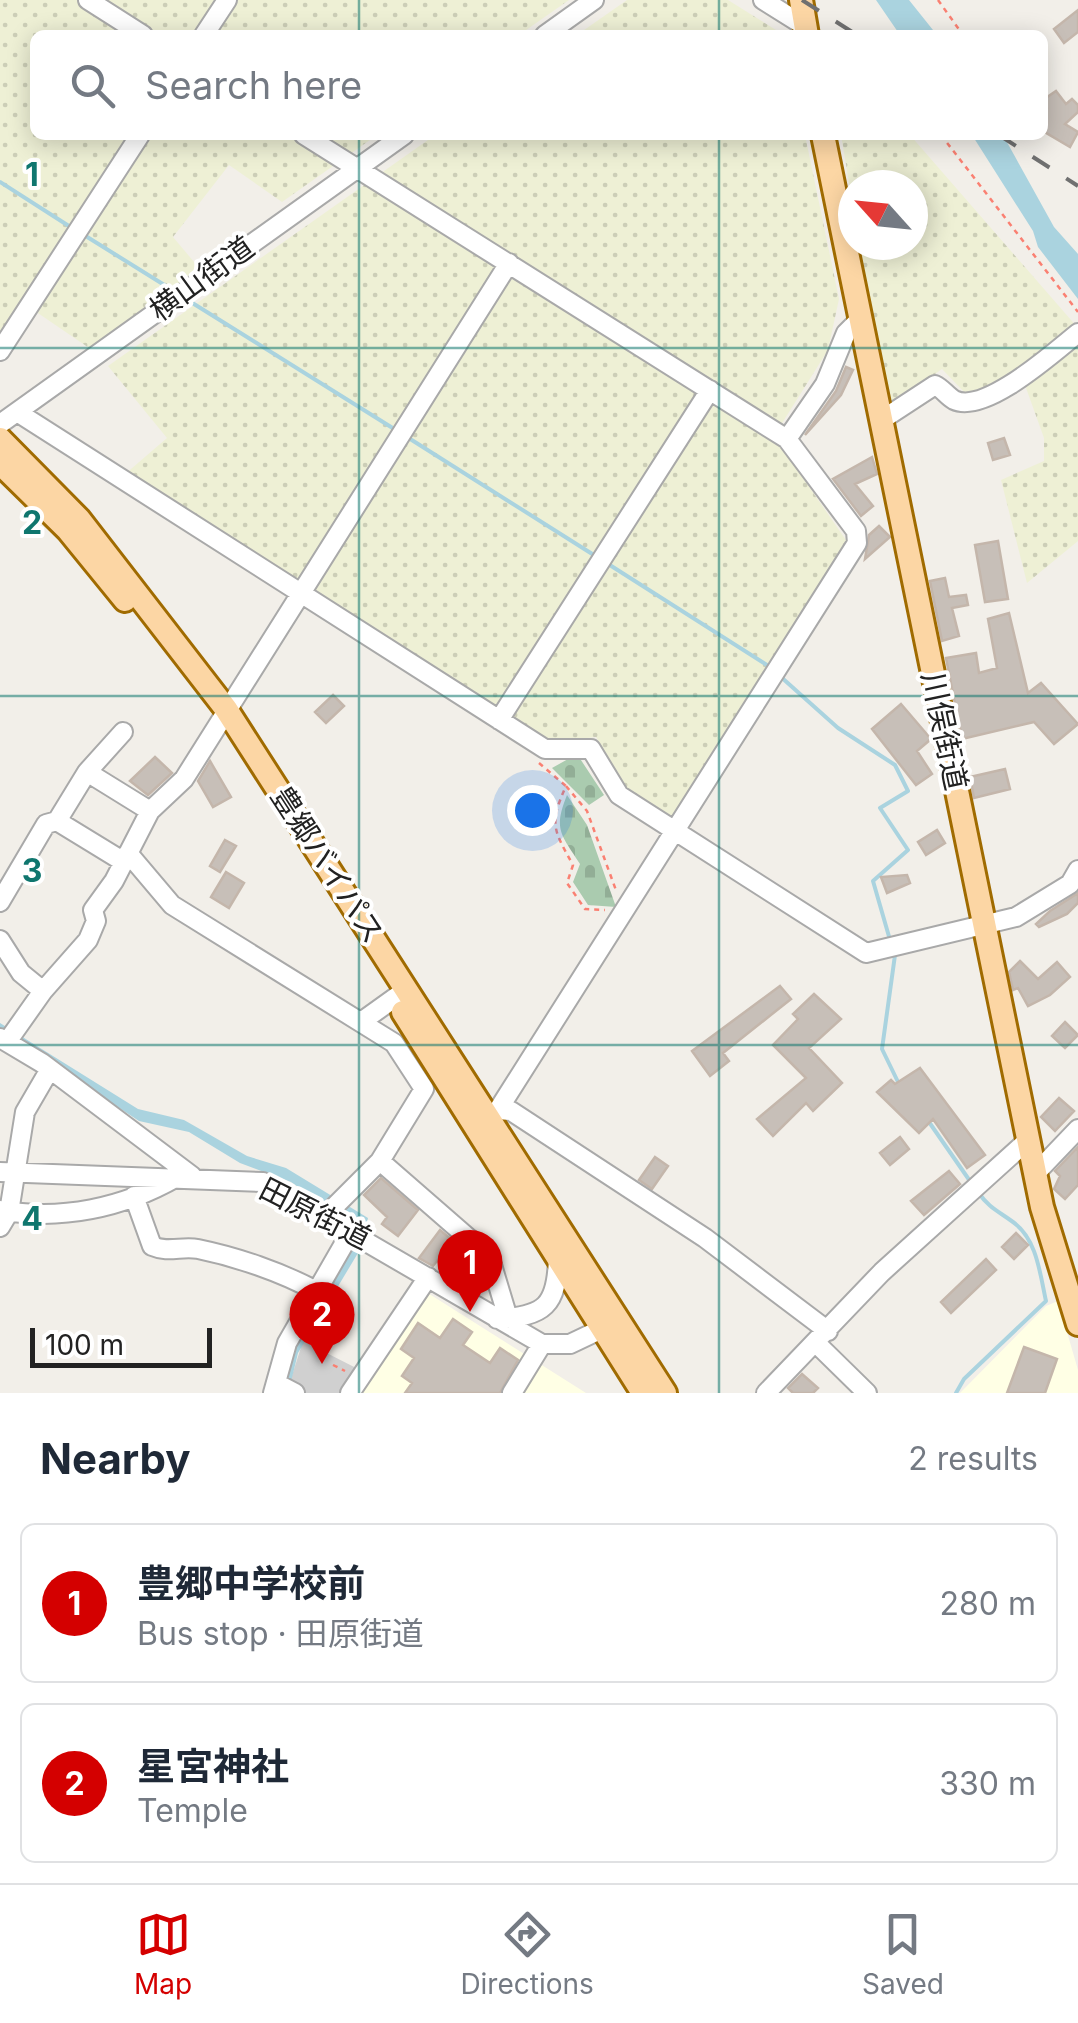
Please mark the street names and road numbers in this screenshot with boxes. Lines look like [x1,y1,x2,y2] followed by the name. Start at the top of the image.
[142,228,261,328] street label: 横山街道
[915,668,975,793] street label: 川俣街道
[264,779,392,949] street label: 豊郷バイパス
[254,1170,377,1256] street label: 田原街道

